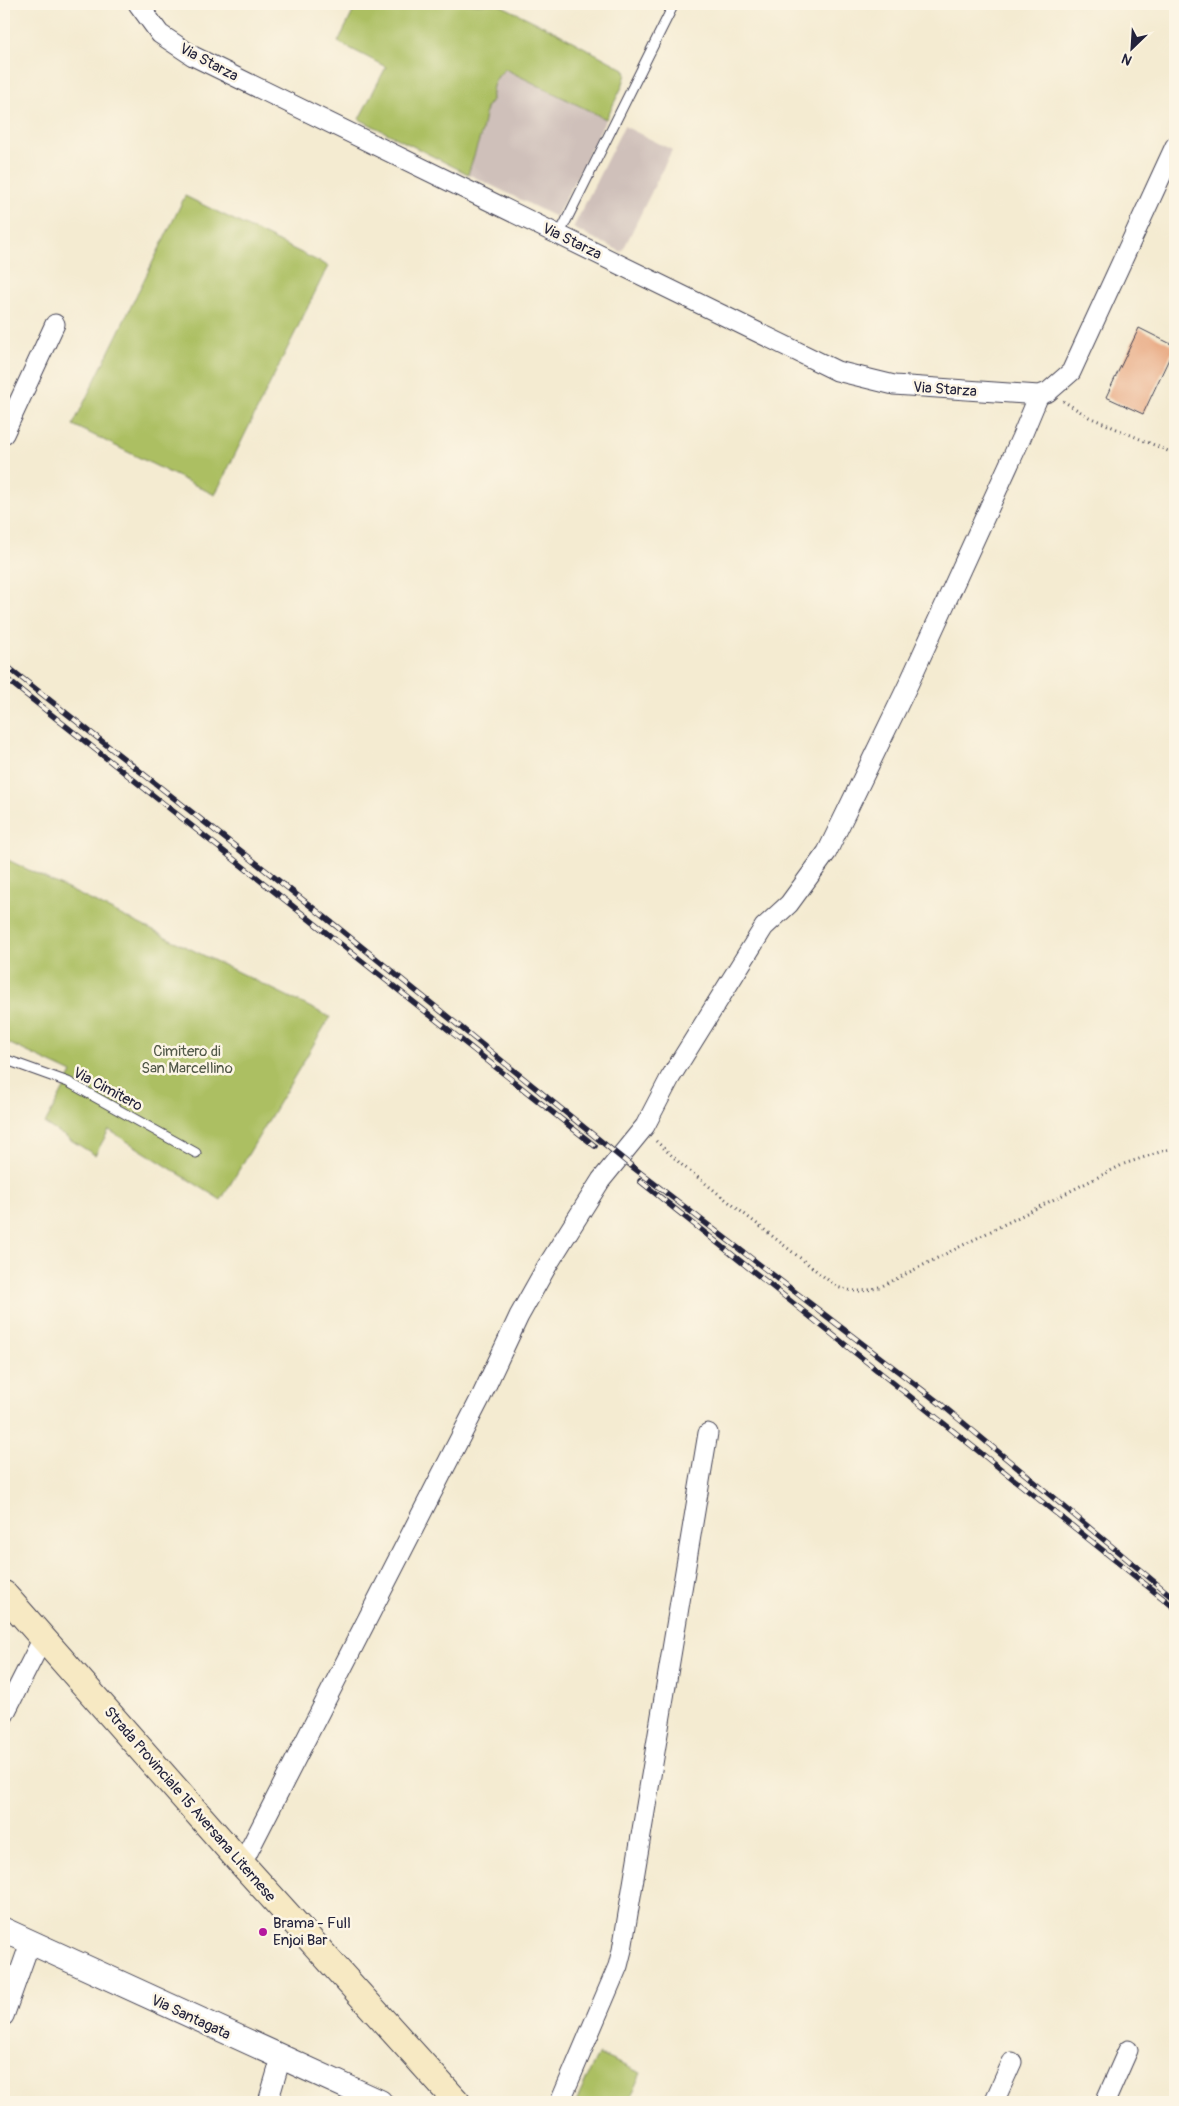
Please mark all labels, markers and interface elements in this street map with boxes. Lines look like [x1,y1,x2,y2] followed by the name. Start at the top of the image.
[1106,22,1156,72] north arrow
[176,39,241,86] street label: Via Starza
[1119,50,1135,69] text: N
[539,219,605,264] street label: Via Starza
[912,378,977,401] street label: Via Starza
[141,1042,233,1078] park label: Cimitero di San Marcellino
[70,1063,146,1116] street label: Via Cimitero
[100,1703,280,1906] street label: Strada Provinciale 15 Aversana Liternese
[273,1914,351,1950] place label: Brama - Full Enjoi Bar
[257,1926,269,1938] marker: Brama - Full Enjoi Bar
[148,1991,234,2044] street label: Via Santagata

